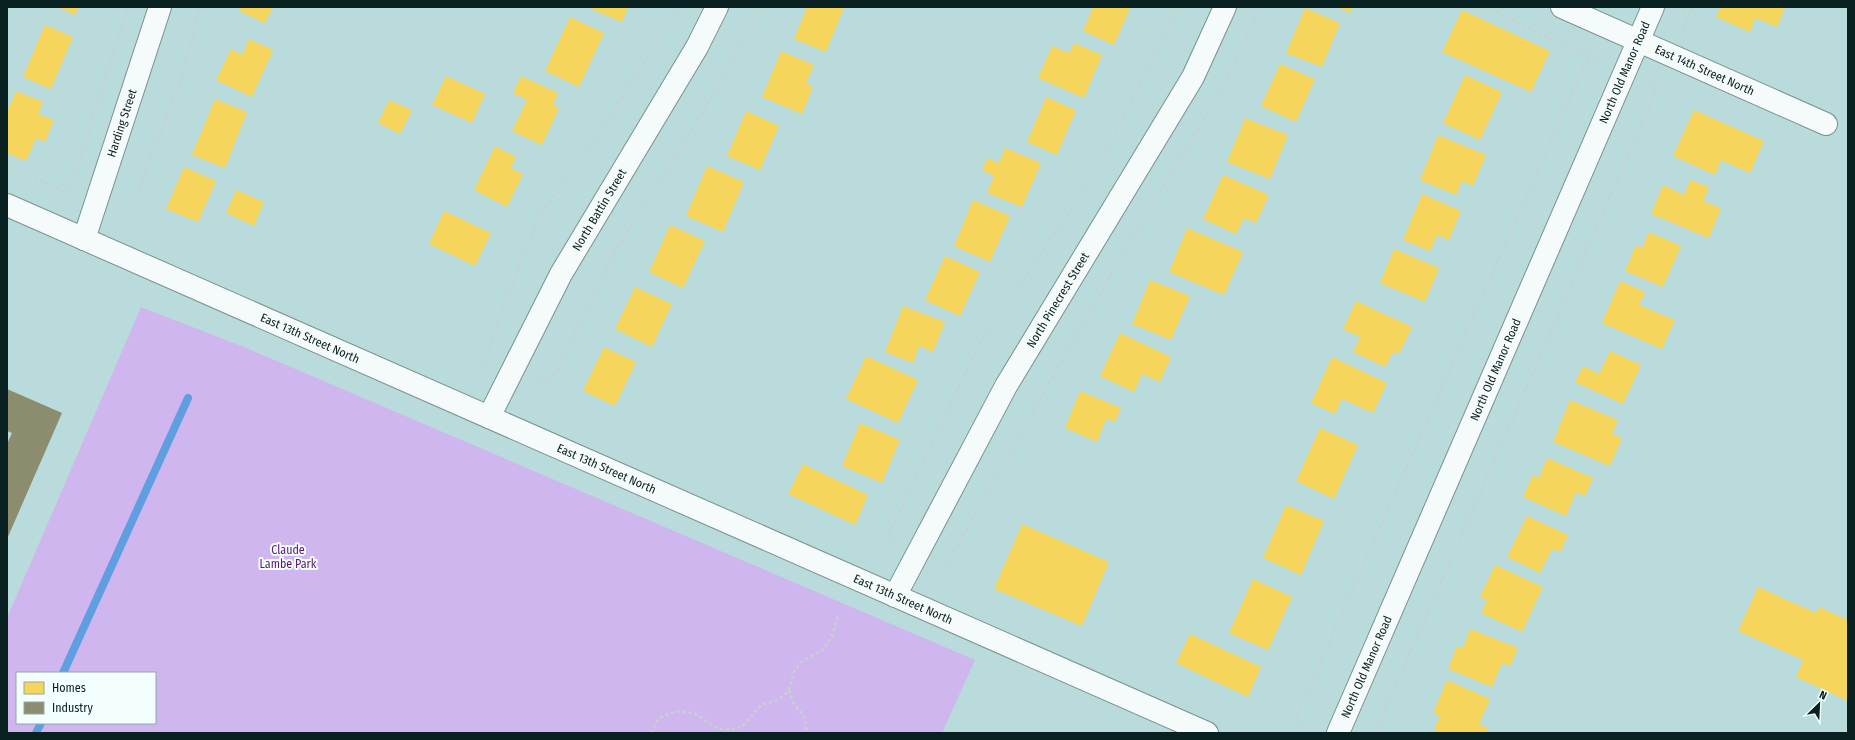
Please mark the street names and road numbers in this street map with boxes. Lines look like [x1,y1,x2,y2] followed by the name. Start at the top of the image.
[1596,19,1653,126] street label: North Old Manor Road
[1653,42,1756,98] street label: East 14th Street North
[104,87,140,159] street label: Harding Street
[570,166,629,253] street label: North Battin Street
[1024,250,1092,350] street label: North Pinecrest Street
[258,310,362,366] street label: East 13th Street North
[1467,317,1524,423] street label: North Old Manor Road
[555,441,658,497] street label: East 13th Street North
[851,571,955,627] street label: East 13th Street North
[1338,614,1395,720] street label: North Old Manor Road

